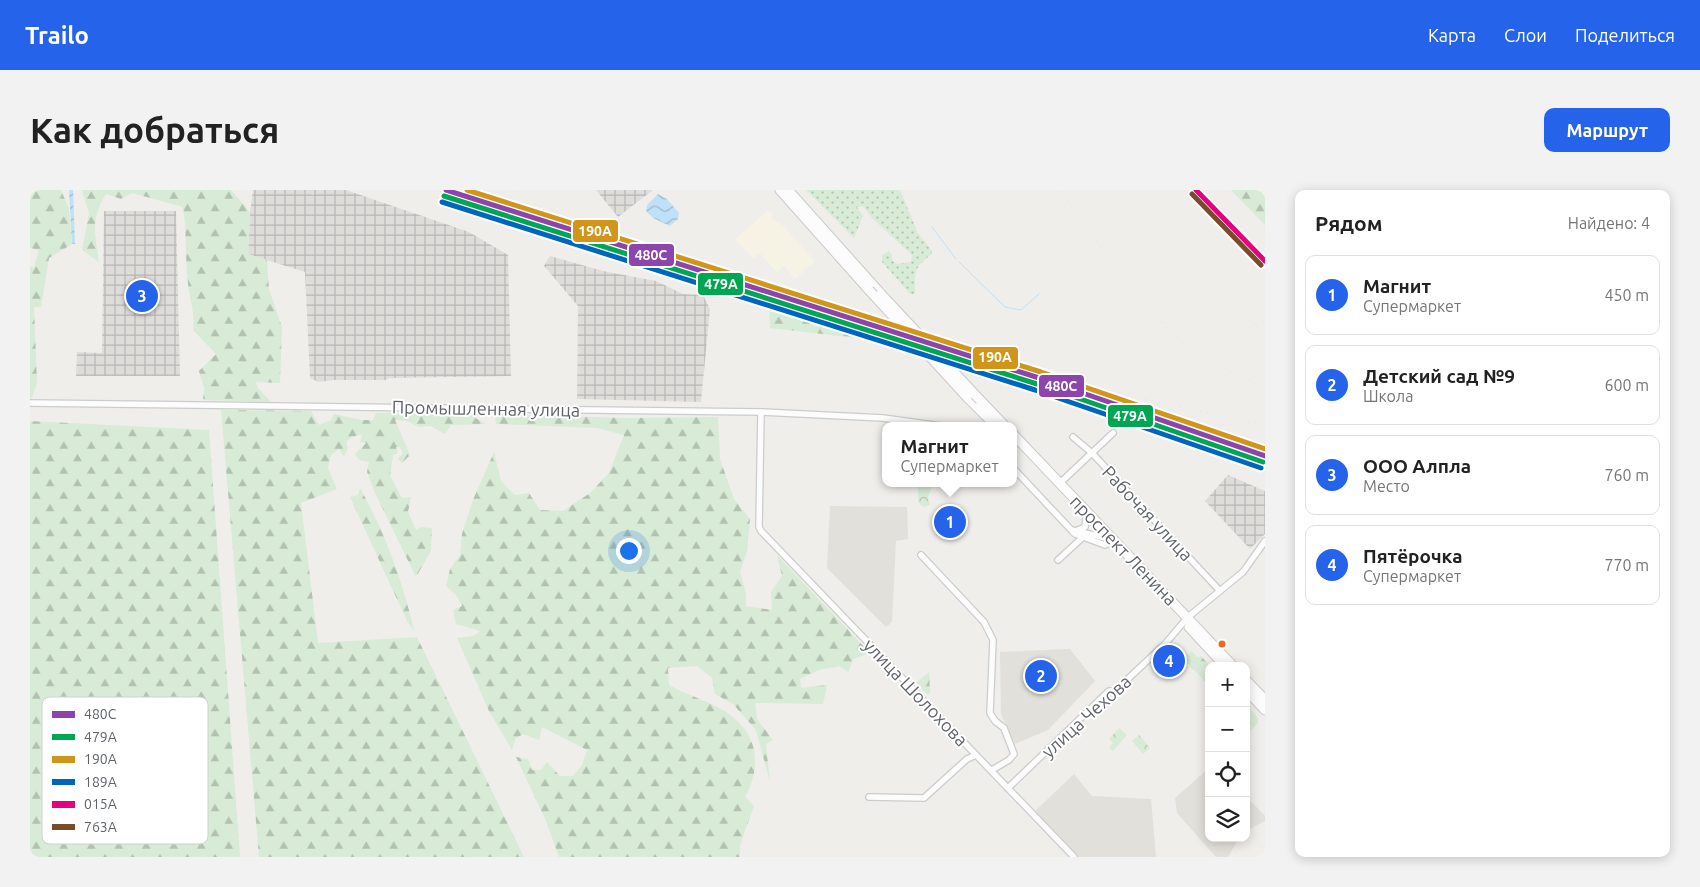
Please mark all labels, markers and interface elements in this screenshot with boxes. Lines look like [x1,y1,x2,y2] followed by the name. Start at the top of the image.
[25,22,89,49] text: Trailo
[1428,25,1476,45] text: Карта
[1504,25,1547,45] text: Слои
[1575,25,1675,45] text: Поделиться
[1544,108,1670,152] button: Маршрут
[30,110,279,150] text: Как добраться
[1315,211,1383,235] text: Рядом
[1568,214,1650,232] text: Найдено: 4
[572,219,619,243] line badge: 190А
[578,223,612,239] text: 190А
[628,243,675,267] line badge: 480С
[635,247,667,263] text: 480С
[697,272,744,296] line badge: 479А
[1363,275,1431,297] text: Магнит
[704,276,738,292] text: 479А
[126,277,158,315] pin: 3
[1327,286,1337,304] text: 1
[1604,286,1649,304] text: 450 m
[1363,297,1461,315] text: Супермаркет
[972,346,1019,370] line badge: 190А
[978,349,1012,365] text: 190А
[1363,365,1515,387] text: Детский сад №9
[1038,374,1085,398] line badge: 480С
[1327,376,1337,394] text: 2
[1604,376,1649,394] text: 600 m
[1045,378,1077,394] text: 480С
[1363,387,1413,405] text: Школа
[392,396,580,420] street label: Промышленная улица
[1107,404,1154,428] line badge: 479А
[1113,408,1147,424] text: 479А
[882,422,1017,487] popup
[900,435,969,457] text: Магнит
[1363,455,1471,477] text: ООО Алпла
[900,457,999,475] text: Супермаркет
[1099,461,1197,565] street label: Рабочая улица
[1327,466,1337,484] text: 3
[1604,466,1649,484] text: 760 m
[1363,477,1410,495] text: Место
[1067,491,1181,609] street label: проспект Ленина
[934,503,966,541] pin: 1
[616,538,642,564] your location
[1363,545,1462,567] text: Пятёрочка
[1327,556,1337,574] text: 4
[1604,556,1649,574] text: 770 m
[1363,567,1461,585] text: Супермаркет
[860,634,972,750] street label: улица Шолохова
[1217,639,1227,649] unlabelled marker
[1153,642,1185,680] pin: 4
[1025,657,1057,695] pin: 2
[1205,662,1250,842] map controls
[1205,662,1250,707] button: +
[1037,671,1135,761] street label: улица Чехова
[42,697,208,844] legend
[84,706,117,722] text: 480С
[1205,707,1250,752] button: −
[84,729,117,745] text: 479А
[84,751,117,767] text: 190А
[1205,752,1250,797] button: locate
[84,774,117,790] text: 189А
[84,796,117,812] text: 015А
[1205,797,1250,842] button: layers
[84,819,117,835] text: 763А

